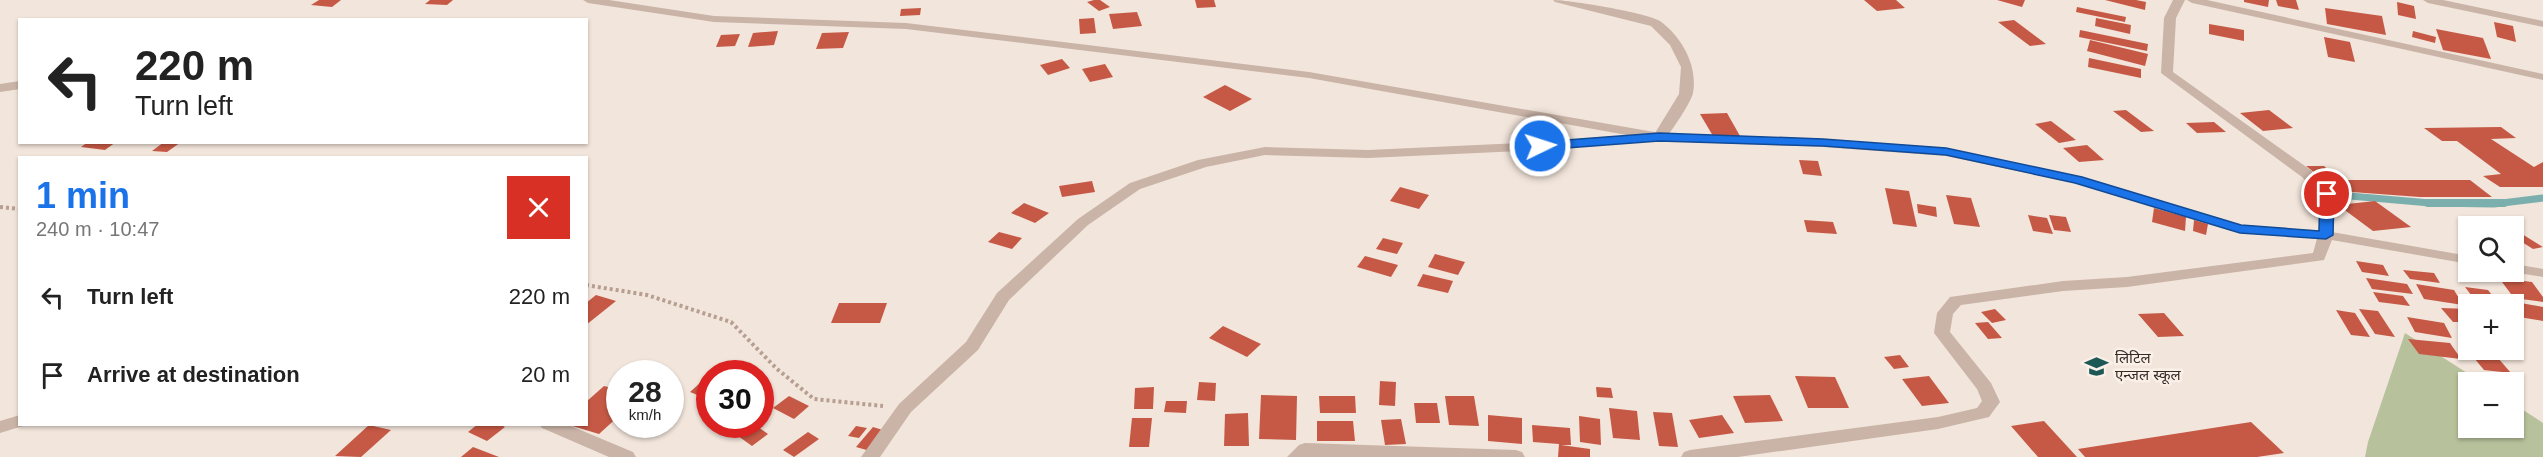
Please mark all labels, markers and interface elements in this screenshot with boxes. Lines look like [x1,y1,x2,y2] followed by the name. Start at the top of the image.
[36,42,114,120] icon: left
[135,42,254,89] text: 220 m
[135,91,233,121] text: Turn left
[1508,114,1572,178] position arrow
[2301,168,2352,219] pin
[36,175,130,216] text: 1 min
[507,176,570,239] button: close
[2310,177,2343,210] icon: arrive
[2458,216,2524,438] map controls
[2458,216,2524,282] button: search
[36,218,159,240] text: 240 m · 10:47
[36,281,69,314] icon: left
[87,284,173,309] text: Turn left
[509,284,570,309] text: 220 m
[2458,294,2524,360] button: +
[2115,349,2182,385] place label: लिटिल एन्जल स्कूल
[2084,353,2110,379] school or university icon: लिटिल एन्जल स्कूल
[36,359,69,392] icon: arrive
[696,360,774,438] speed limit sign: 30
[87,362,300,387] text: Arrive at destination
[521,362,570,387] text: 20 m
[2458,372,2524,438] button: −
[628,375,662,408] text: 28
[629,406,661,423] text: km/h

